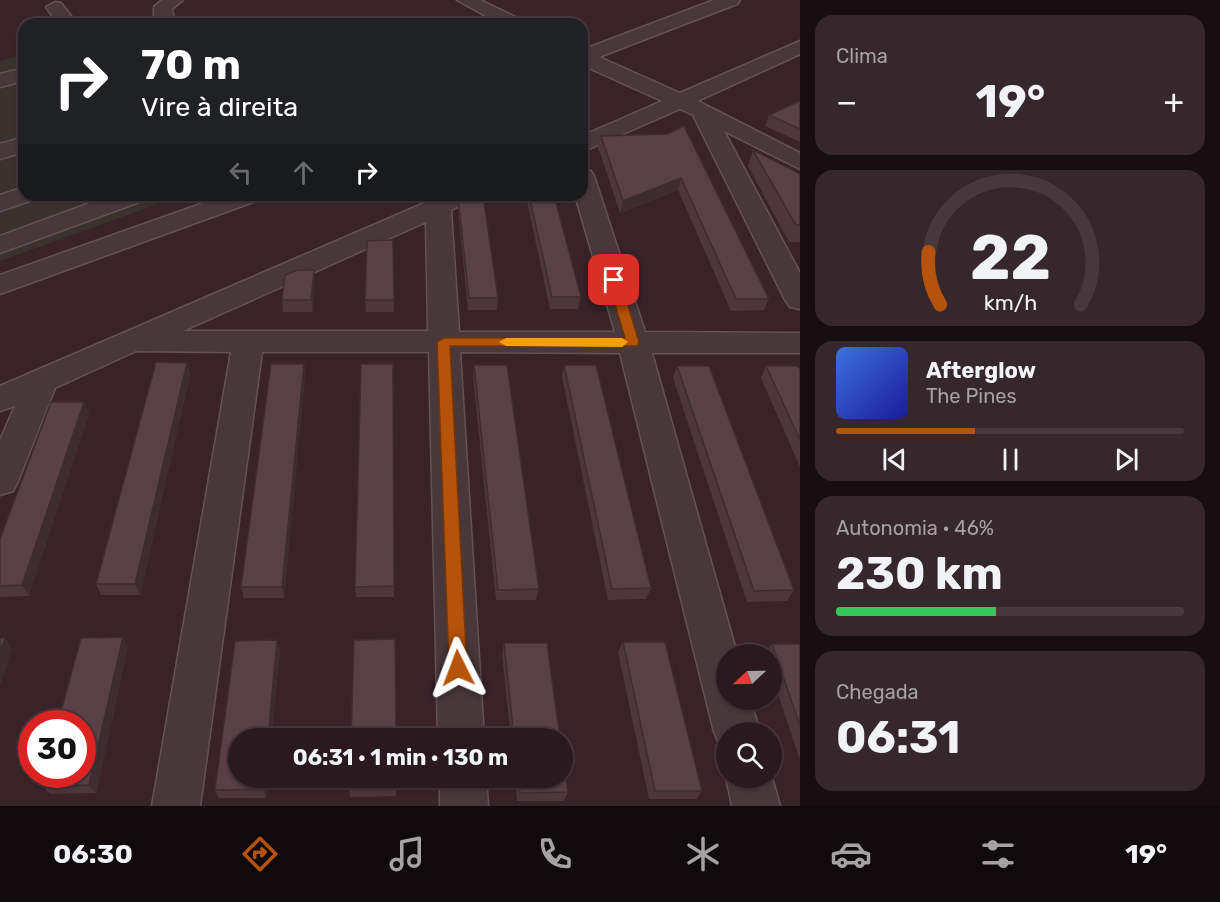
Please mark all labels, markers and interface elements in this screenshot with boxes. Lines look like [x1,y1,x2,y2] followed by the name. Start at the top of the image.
[141,40,241,90] text: 70 m
[42,42,120,120] icon: right
[836,44,888,68] text: Clima
[976,75,1045,128] text: 19°
[836,82,857,121] text: −
[1163,82,1184,121] text: +
[141,91,298,123] text: Vire à direita
[224,156,257,189] icon: left
[287,156,320,189] icon: ahead
[350,156,383,189] icon: right
[969,221,1051,295] text: 22
[588,254,639,305] pin
[597,263,630,296] icon: arrive
[983,290,1037,315] text: km/h
[926,357,1036,384] text: Afterglow
[926,384,1017,408] text: The Pines
[878,443,911,476] icon: previous
[994,443,1027,476] icon: pause
[1110,443,1143,476] icon: next
[836,516,994,540] text: Autonomia · 46%
[836,547,1003,600] text: 230 km
[426,636,490,700] position arrow
[716,644,782,710] north arrow
[716,644,782,788] map controls
[836,680,919,704] text: Chegada
[18,710,96,788] speed limit sign: 30
[836,711,960,764] text: 06:31
[716,722,782,788] button: search
[293,744,508,771] text: 06:31 · 1 min · 130 m
[239,833,281,875] icon: directions
[386,833,428,875] icon: music
[534,833,576,875] icon: phone
[682,833,724,875] icon: climate
[830,833,872,875] icon: car
[977,833,1019,875] icon: filters
[53,838,133,870] text: 06:30
[1125,838,1167,870] text: 19°

